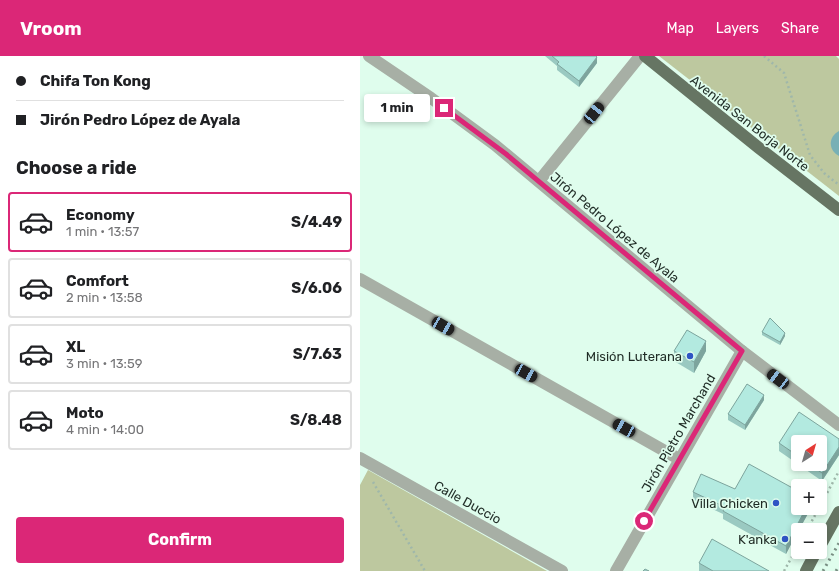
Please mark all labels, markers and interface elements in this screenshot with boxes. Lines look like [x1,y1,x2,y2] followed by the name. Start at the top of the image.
[20,17,82,40] text: Vroom
[667,20,694,37] text: Map
[716,20,759,37] text: Layers
[781,20,819,37] text: Share
[40,72,151,90] text: Chifa Ton Kong
[687,72,812,174] street label: Avenida San Borja Norte
[364,94,430,122] callout: 1 min
[435,99,453,117] route end
[380,100,414,115] text: 1 min
[582,100,606,126] car
[40,111,240,129] text: Jirón Pedro López de Ayala
[16,157,137,179] text: Choose a ride
[547,169,682,286] street label: Jirón Pedro López de Ayala
[18,204,54,240] icon: car
[66,206,135,224] text: Economy
[291,213,342,231] text: S/4.49
[66,224,139,239] text: 1 min · 13:57
[18,270,54,306] icon: car
[66,272,129,290] text: Comfort
[291,279,342,297] text: S/6.06
[66,290,143,305] text: 2 min · 13:58
[430,315,456,337] car
[18,336,54,372] icon: car
[66,338,85,356] text: XL
[293,345,342,363] text: S/7.63
[586,349,682,364] place label: Misión Luterana
[685,351,695,361] marker: Misión Luterana
[66,356,142,371] text: 3 min · 13:59
[513,362,539,384] car
[765,367,791,391] car
[638,371,718,495] street label: Jirón Pietro Marchand
[18,402,54,438] icon: car
[66,404,104,422] text: Moto
[290,411,342,429] text: S/8.48
[611,417,637,439] car
[66,422,144,437] text: 4 min · 14:00
[791,435,827,471] north arrow
[791,435,827,559] map controls
[432,478,504,527] street label: Calle Duccio
[791,479,827,515] button: +
[691,496,768,511] place label: Villa Chicken
[771,498,781,508] marker: Villa Chicken
[635,512,653,530] route start
[16,517,344,563] button: Confirm
[791,523,827,559] button: −
[738,532,777,547] place label: K'anka
[780,534,790,544] marker: K'anka

